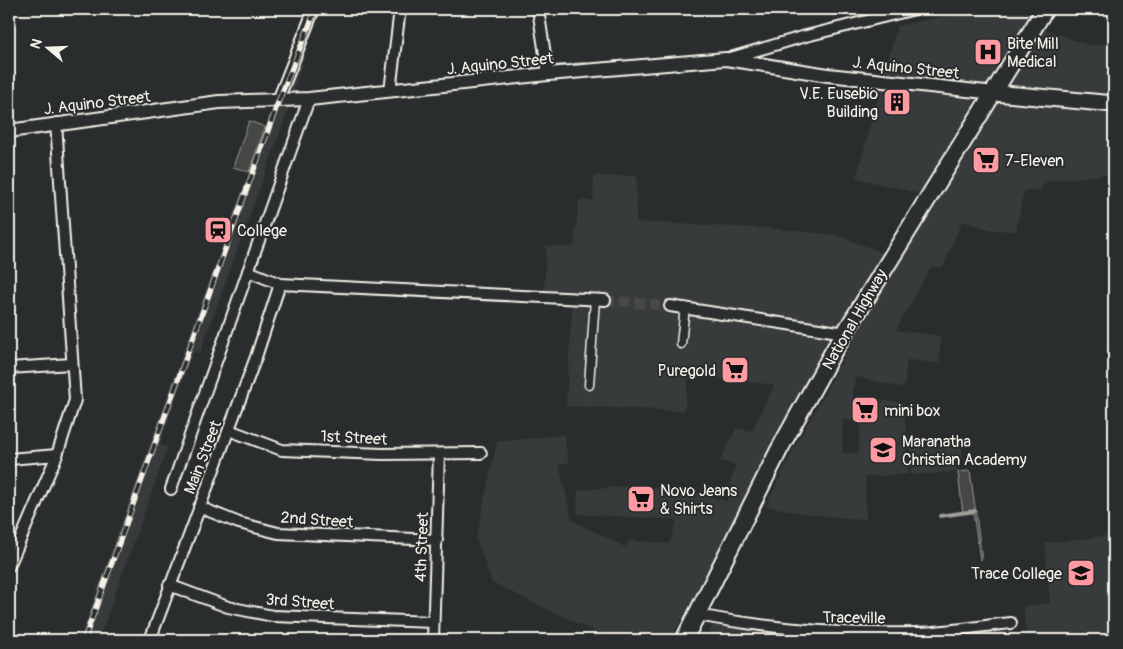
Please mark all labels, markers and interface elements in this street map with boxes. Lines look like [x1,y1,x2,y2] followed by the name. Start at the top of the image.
[22,22,72,72] north arrow
[1007,34,1059,72] place label: Bite Mill Medical
[27,37,46,51] text: N
[973,37,1003,67] hospital icon: Bite Mill Medical
[446,48,555,80] street label: J. Aquino Street
[852,52,961,84] street label: J. Aquino Street
[799,84,878,122] place label: V.E. Eusebio Building
[43,86,152,119] street label: J. Aquino Street
[882,87,912,117] building icon: V.E. Eusebio Building
[971,145,1001,175] supermarket icon: 7-Eleven
[1005,151,1064,171] place label: 7-Eleven
[203,215,233,245] station icon: College
[237,221,287,241] place label: College
[818,265,892,373] street label: National Highway
[720,355,750,385] supermarket icon: Puregold
[658,361,716,381] place label: Puregold
[850,395,880,425] supermarket icon: mini box
[884,401,941,421] place label: mini box
[180,417,226,497] street label: Main Street
[320,426,388,450] street label: 1st Street
[902,432,1027,470] place label: Maranatha Christian Academy
[868,435,898,465] school or university icon: Maranatha Christian Academy
[660,481,737,519] place label: Novo Jeans & Shirts
[626,484,656,514] supermarket icon: Novo Jeans & Shirts
[280,507,354,533] street label: 2nd Street
[411,511,433,582] street label: 4th Street
[1066,558,1096,588] school or university icon: Trace College
[971,564,1062,584] place label: Trace College
[265,590,336,614] street label: 3rd Street
[822,607,886,629] street label: Traceville

